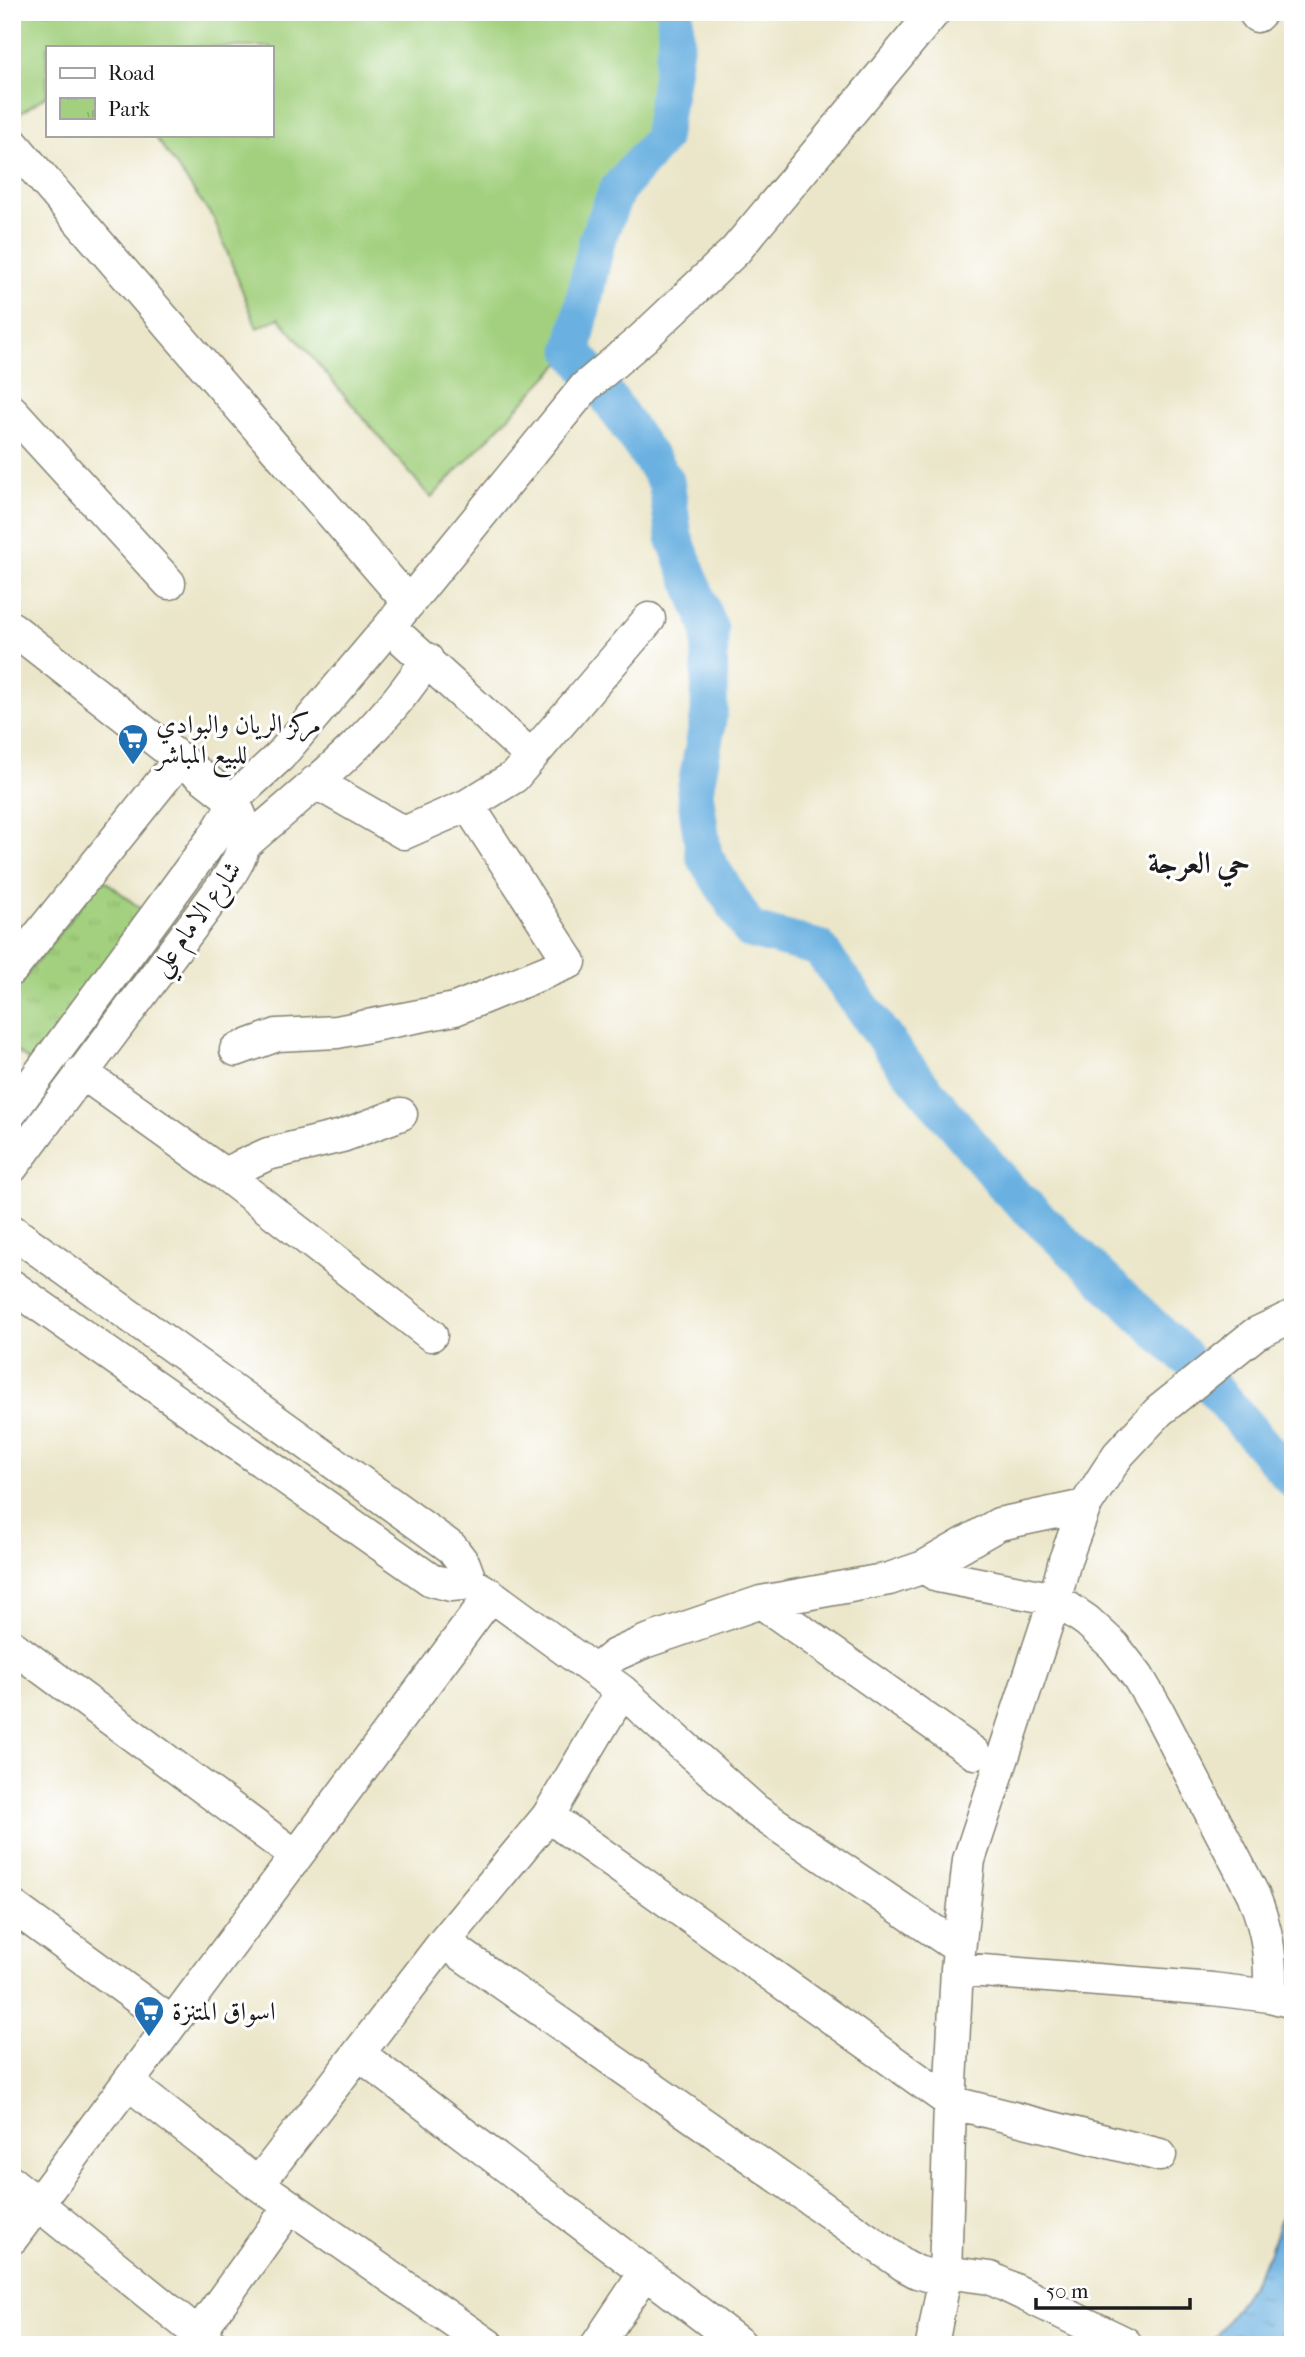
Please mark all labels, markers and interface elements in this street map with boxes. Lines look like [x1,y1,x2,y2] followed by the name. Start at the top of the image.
[46,46,273,136] legend
[108,61,155,85] text: Road
[108,97,150,121] text: Park
[153,709,321,778] place label: مركز الريان والبوادي للبيع المباشر
[116,722,150,766] supermarket icon: مركز الريان والبوادي للبيع المباشر
[1148,846,1250,888] district label: حي العرجة
[144,855,255,987] street label: شارع الامام علي
[132,1994,166,2038] supermarket icon: اسواق المتنزة
[172,1996,276,2028] place label: اسواق المتنزة
[1036,2266,1190,2310] scale bar
[1046,2279,1089,2303] text: 50 m

